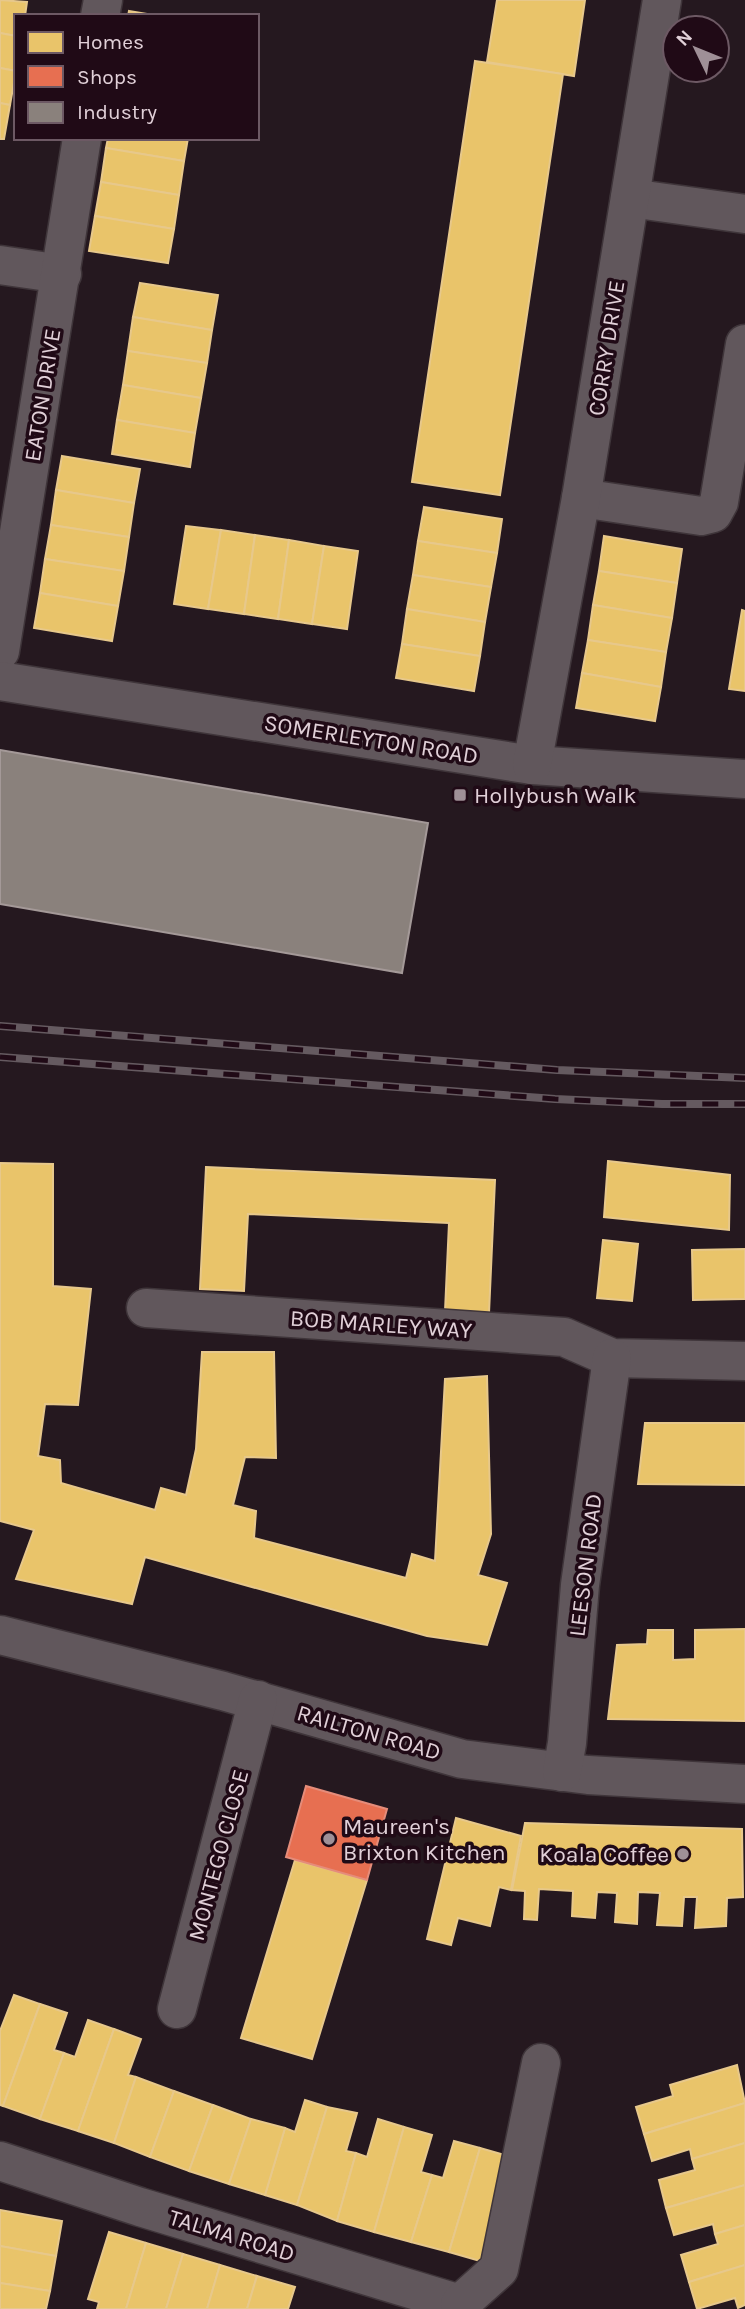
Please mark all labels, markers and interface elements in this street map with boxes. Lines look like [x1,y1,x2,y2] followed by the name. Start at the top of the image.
[14,14,259,140] legend
[661,14,731,84] north arrow
[672,26,697,51] text: N
[77,30,144,54] text: Homes
[77,65,137,89] text: Shops
[77,100,157,124] text: Industry
[582,278,631,418] street label: CORRY DRIVE
[19,327,66,464] street label: EATON DRIVE
[262,709,480,770] street label: SOMERLEYTON ROAD
[474,782,636,809] place label: Hollybush Walk
[452,787,468,803] marker: Hollybush Walk
[289,1305,473,1344] street label: BOB MARLEY WAY
[563,1492,608,1638] street label: LEESON ROAD
[294,1699,444,1766] street label: RAILTON ROAD
[183,1767,254,1944] street label: MONTEGO CLOSE
[343,1813,506,1866] place label: Maureen's Brixton Kitchen
[321,1831,337,1847] marker: Maureen's Brixton Kitchen
[539,1841,669,1868] place label: Koala Coffee
[675,1846,691,1862] marker: Koala Coffee
[166,2204,298,2267] street label: TALMA ROAD

